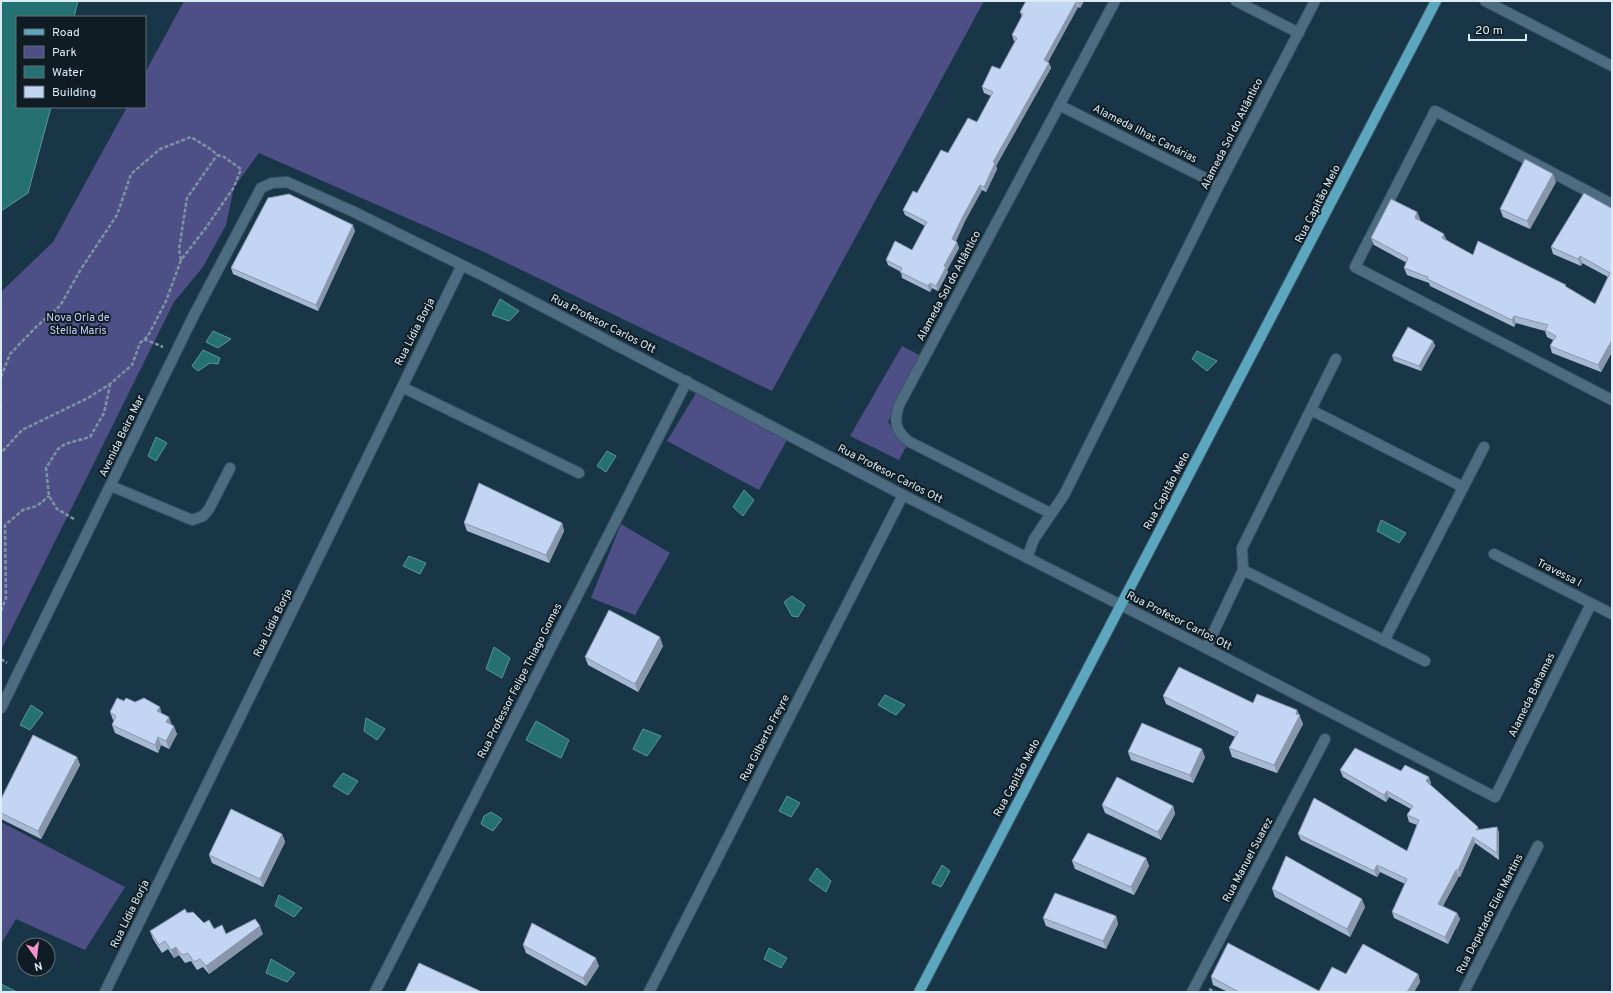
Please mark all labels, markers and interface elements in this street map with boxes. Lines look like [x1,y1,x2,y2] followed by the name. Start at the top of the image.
[16,16,146,108] legend
[1469,16,1526,42] scale bar
[1475,23,1503,39] text: 20 m
[52,25,80,41] text: Road
[52,45,77,61] text: Park
[52,65,84,81] text: Water
[1198,76,1266,192] street label: Alameda Sol do Atlântico
[52,85,96,101] text: Building
[1090,102,1200,166] street label: Alameda Ilhas Canárias
[1292,162,1344,246] street label: Rua Capitão Melo
[914,228,984,344] street label: Alameda Sol do Atlântico
[548,291,658,357] street label: Rua Profesor Carlos Ott
[392,296,438,368] street label: Rua Lídia Borja
[46,311,110,338] park label: Nova Orla de Stella Maris
[96,392,148,479] street label: Avenida Beira Mar
[835,441,945,507] street label: Rua Profesor Carlos Ott
[1141,450,1193,532] street label: Rua Capitão Melo
[1534,556,1584,590] street label: Travessa I
[250,586,296,659] street label: Rua Lídia Borja
[1124,588,1234,654] street label: Rua Profesor Carlos Ott
[475,601,565,761] street label: Rua Professor Felipe Thiago Gomes
[1506,651,1558,739] street label: Alameda Bahamas
[737,692,793,784] street label: Rua Gilberto Freyre
[991,737,1043,819] street label: Rua Capitão Melo
[1220,815,1276,905] street label: Rua Manuel Suarez
[1454,852,1526,976] street label: Rua Deputado Eliel Martins
[107,877,153,950] street label: Rua Lídia Borja
[16,937,56,977] north arrow
[33,958,44,973] text: N

